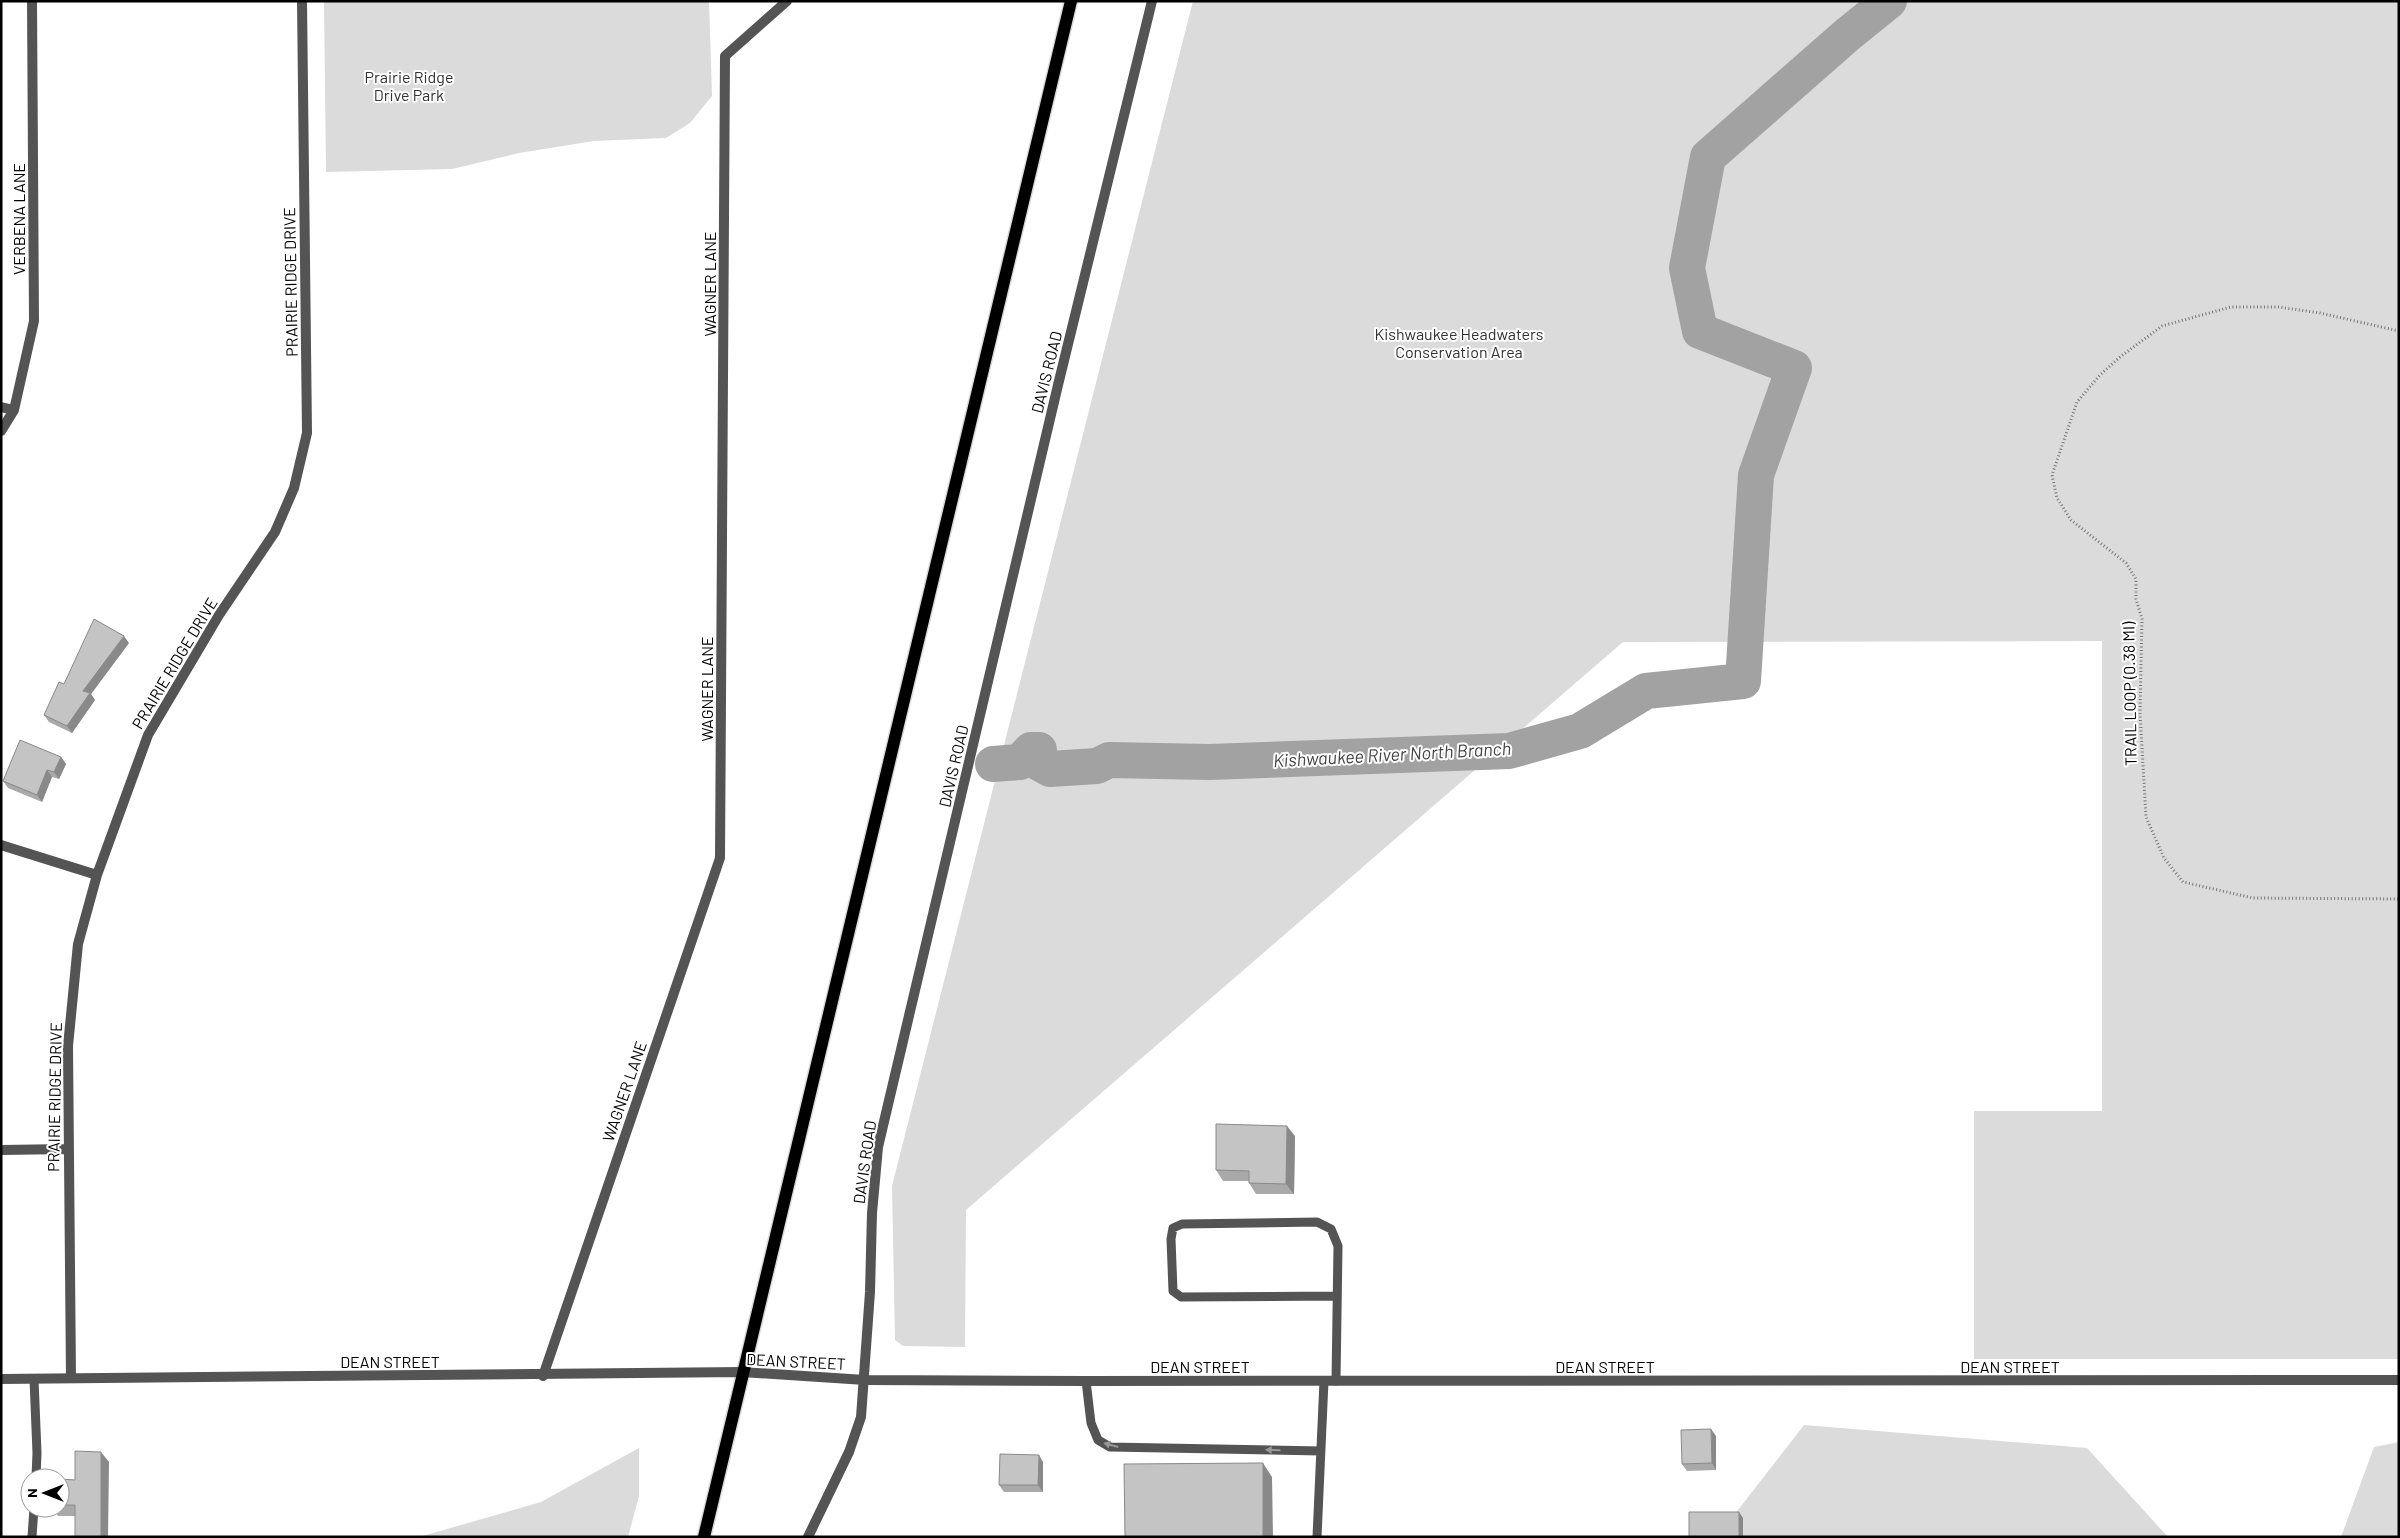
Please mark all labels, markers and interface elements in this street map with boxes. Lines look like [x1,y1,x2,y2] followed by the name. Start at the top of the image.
[365,67,453,104] park label: Prairie Ridge Drive Park
[9,163,28,275] street label: VERBENA LANE
[279,207,301,357] street label: PRAIRIE RIDGE DRIVE
[700,232,719,336] street label: WAGNER LANE
[1375,324,1544,361] park label: Kishwaukee Headwaters Conservation Area
[1027,329,1065,415] street label: DAVIS ROAD
[127,594,221,732] street label: PRAIRIE RIDGE DRIVE
[2118,621,2140,766] street label: TRAIL LOOP (0.38 MI)
[697,637,716,741] street label: WAGNER LANE
[934,723,972,809] street label: DAVIS ROAD
[1272,737,1512,771] water label: Kishwaukee River North Branch
[43,1022,65,1172] street label: PRAIRIE RIDGE DRIVE
[598,1038,650,1144] street label: WAGNER LANE
[849,1119,879,1205] street label: DAVIS ROAD
[746,1349,846,1373] street label: DEAN STREET
[340,1352,440,1371] street label: DEAN STREET
[1150,1357,1250,1376] street label: DEAN STREET
[1555,1357,1655,1376] street label: DEAN STREET
[1960,1357,2060,1376] street label: DEAN STREET
[1103,1441,1119,1449] one-way arrow
[1264,1446,1280,1454] one-way arrow
[20,1468,70,1518] north arrow
[23,1488,40,1498] text: N

